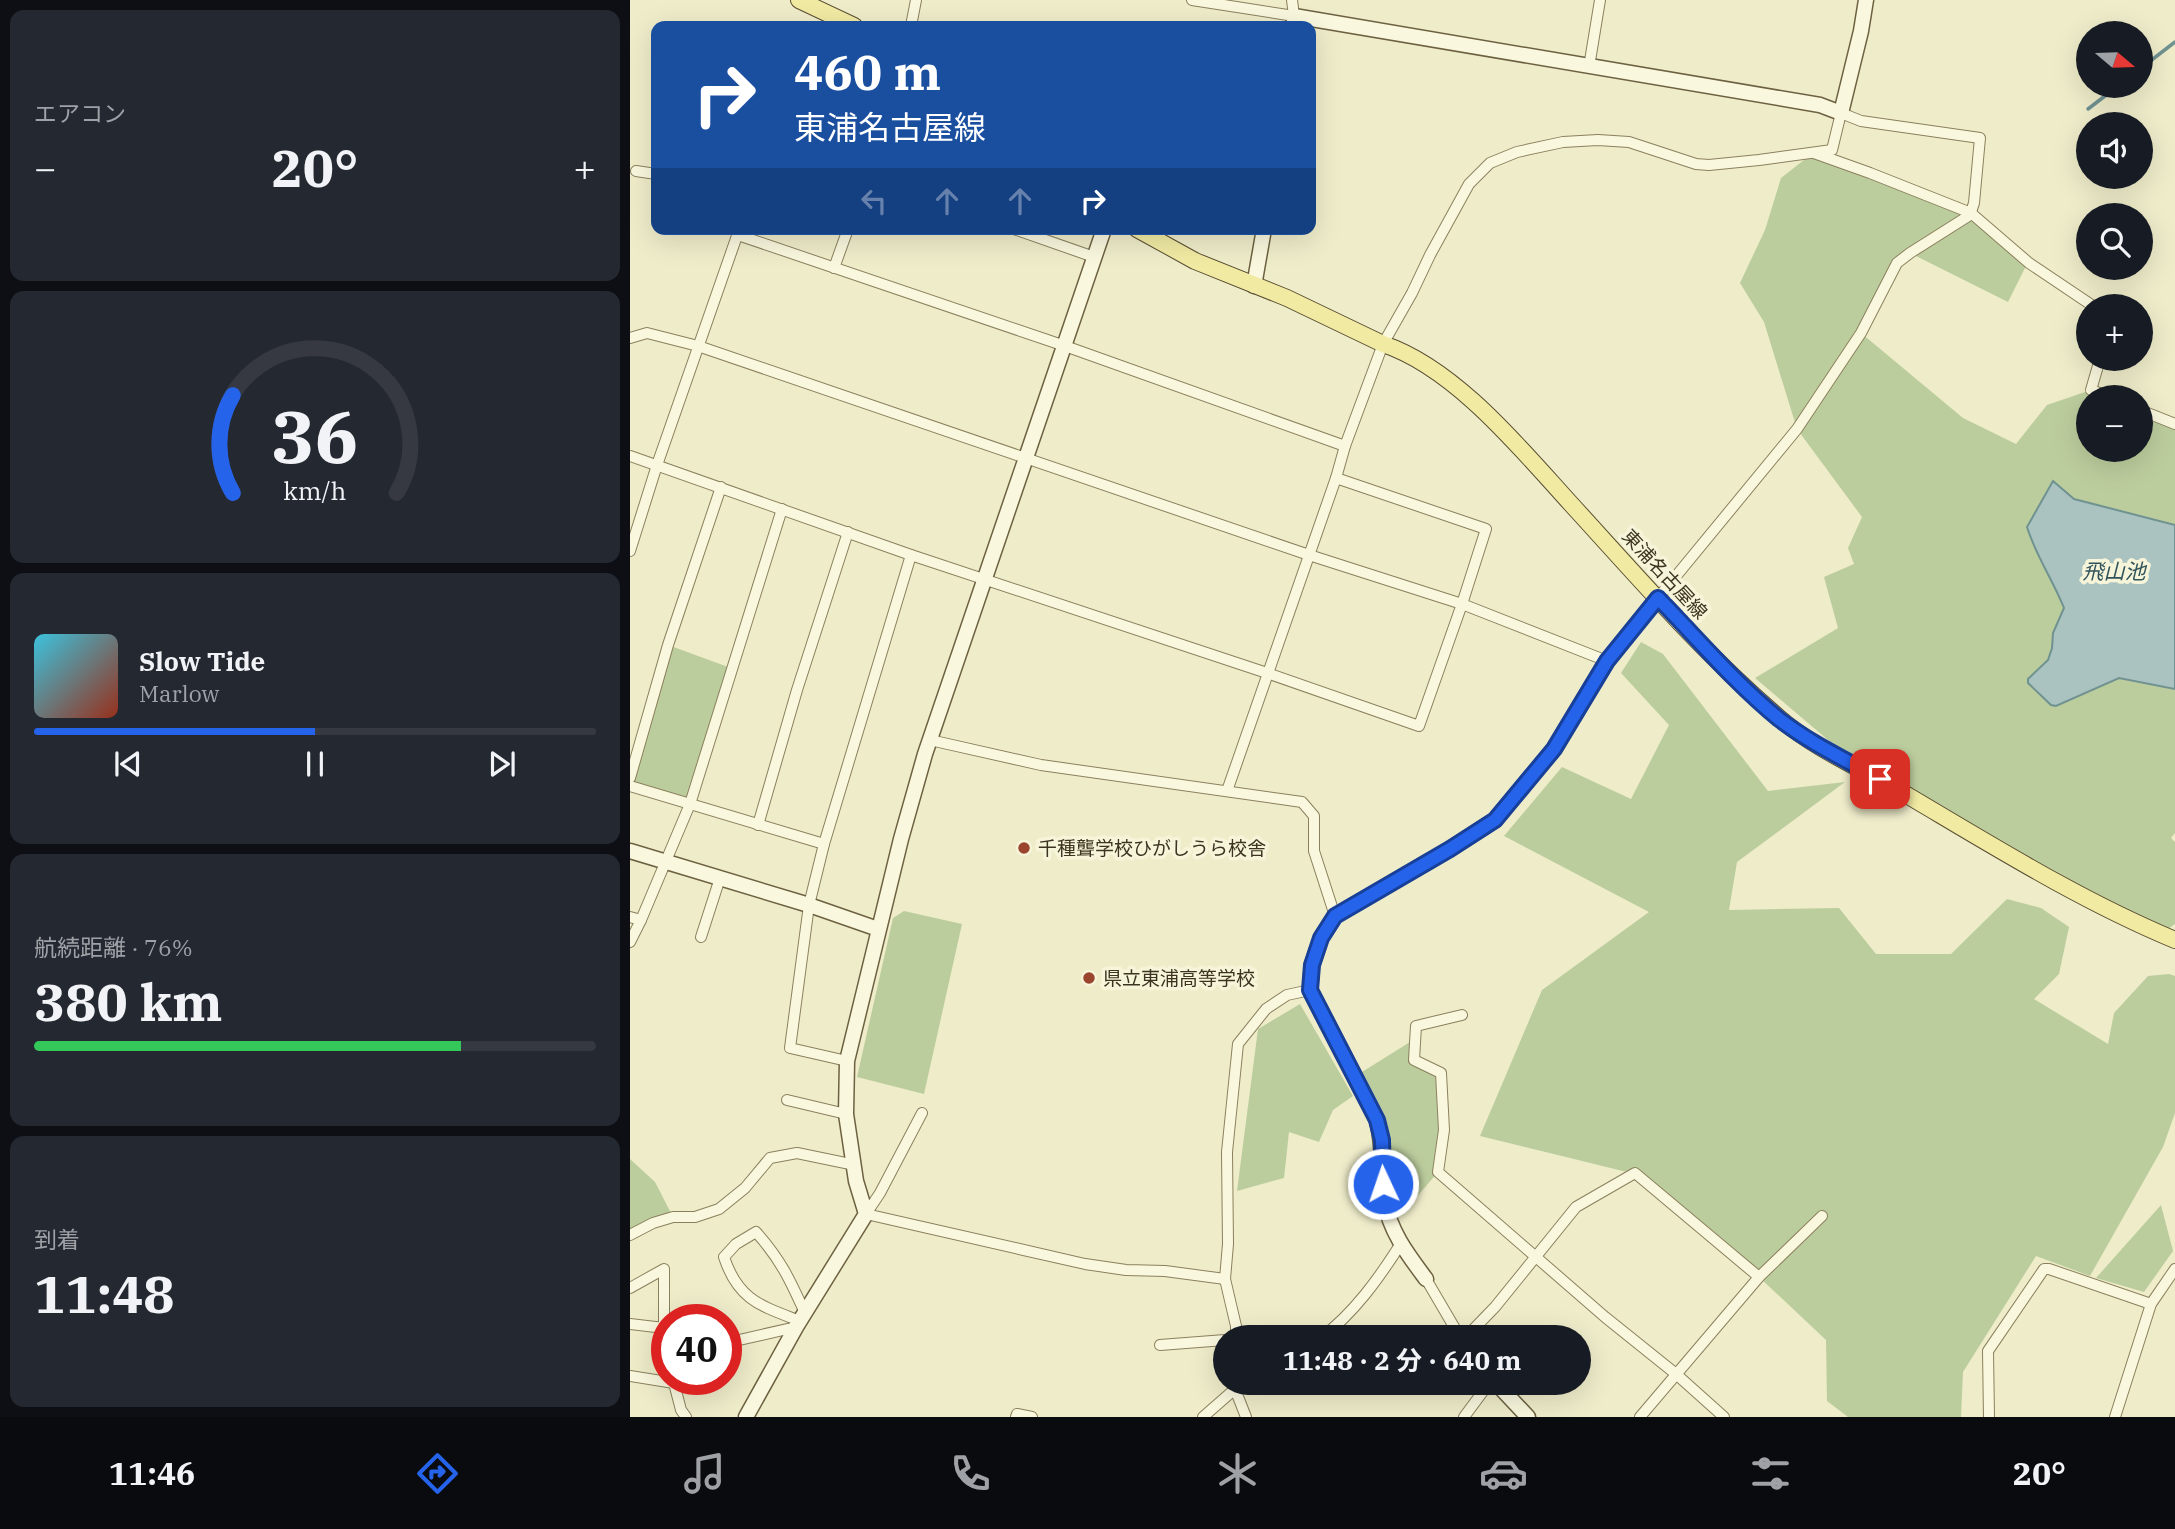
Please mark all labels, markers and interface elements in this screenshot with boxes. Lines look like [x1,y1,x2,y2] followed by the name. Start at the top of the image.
[2076,21,2152,98] north arrow
[2076,21,2153,462] map controls
[794,40,941,103] text: 460 m
[679,49,770,140] icon: right
[34,98,126,128] text: エアコン
[794,106,986,148] text: 東浦名古屋線
[2076,112,2153,189] button: sound
[272,134,358,201] text: 20°
[34,143,57,192] text: −
[573,143,596,192] text: +
[855,182,893,220] icon: left
[928,182,966,220] icon: ahead
[1001,182,1039,220] icon: ahead
[1074,182,1112,220] icon: right
[2076,203,2153,280] button: search
[2076,294,2153,371] button: +
[2076,385,2153,462] button: −
[271,389,359,484] text: 36
[283,474,347,507] text: km/h
[1617,524,1713,624] street label: 東浦名古屋線
[2083,557,2147,585] water label: 飛山池
[139,644,265,678] text: Slow Tide
[139,678,219,708] text: Marlow
[109,745,147,783] icon: previous
[296,745,334,783] icon: pause
[483,745,521,783] icon: next
[1850,749,1910,809] pin
[1861,760,1899,798] icon: arrive
[1038,836,1266,860] place label: 千種聾学校ひがしうら校舎
[1016,840,1032,856] marker: 千種聾学校ひがしうら校舎
[34,932,193,962] text: 航続距離 · 76%
[1103,966,1255,990] place label: 県立東浦高等学校
[34,968,223,1035] text: 380 km
[1081,970,1097,986] marker: 県立東浦高等学校
[1346,1147,1420,1221] position arrow
[34,1224,80,1254] text: 到着
[34,1260,175,1327] text: 11:48
[651,1304,742,1395] speed limit sign: 40
[1283,1343,1521,1377] text: 11:48 · 2 分 · 640 m
[413,1449,462,1498] icon: directions
[680,1449,729,1498] icon: music
[946,1449,995,1498] icon: phone
[1213,1449,1262,1498] icon: climate
[1479,1449,1528,1498] icon: car
[1746,1449,1795,1498] icon: filters
[109,1452,195,1494] text: 11:46
[2013,1452,2066,1494] text: 20°

